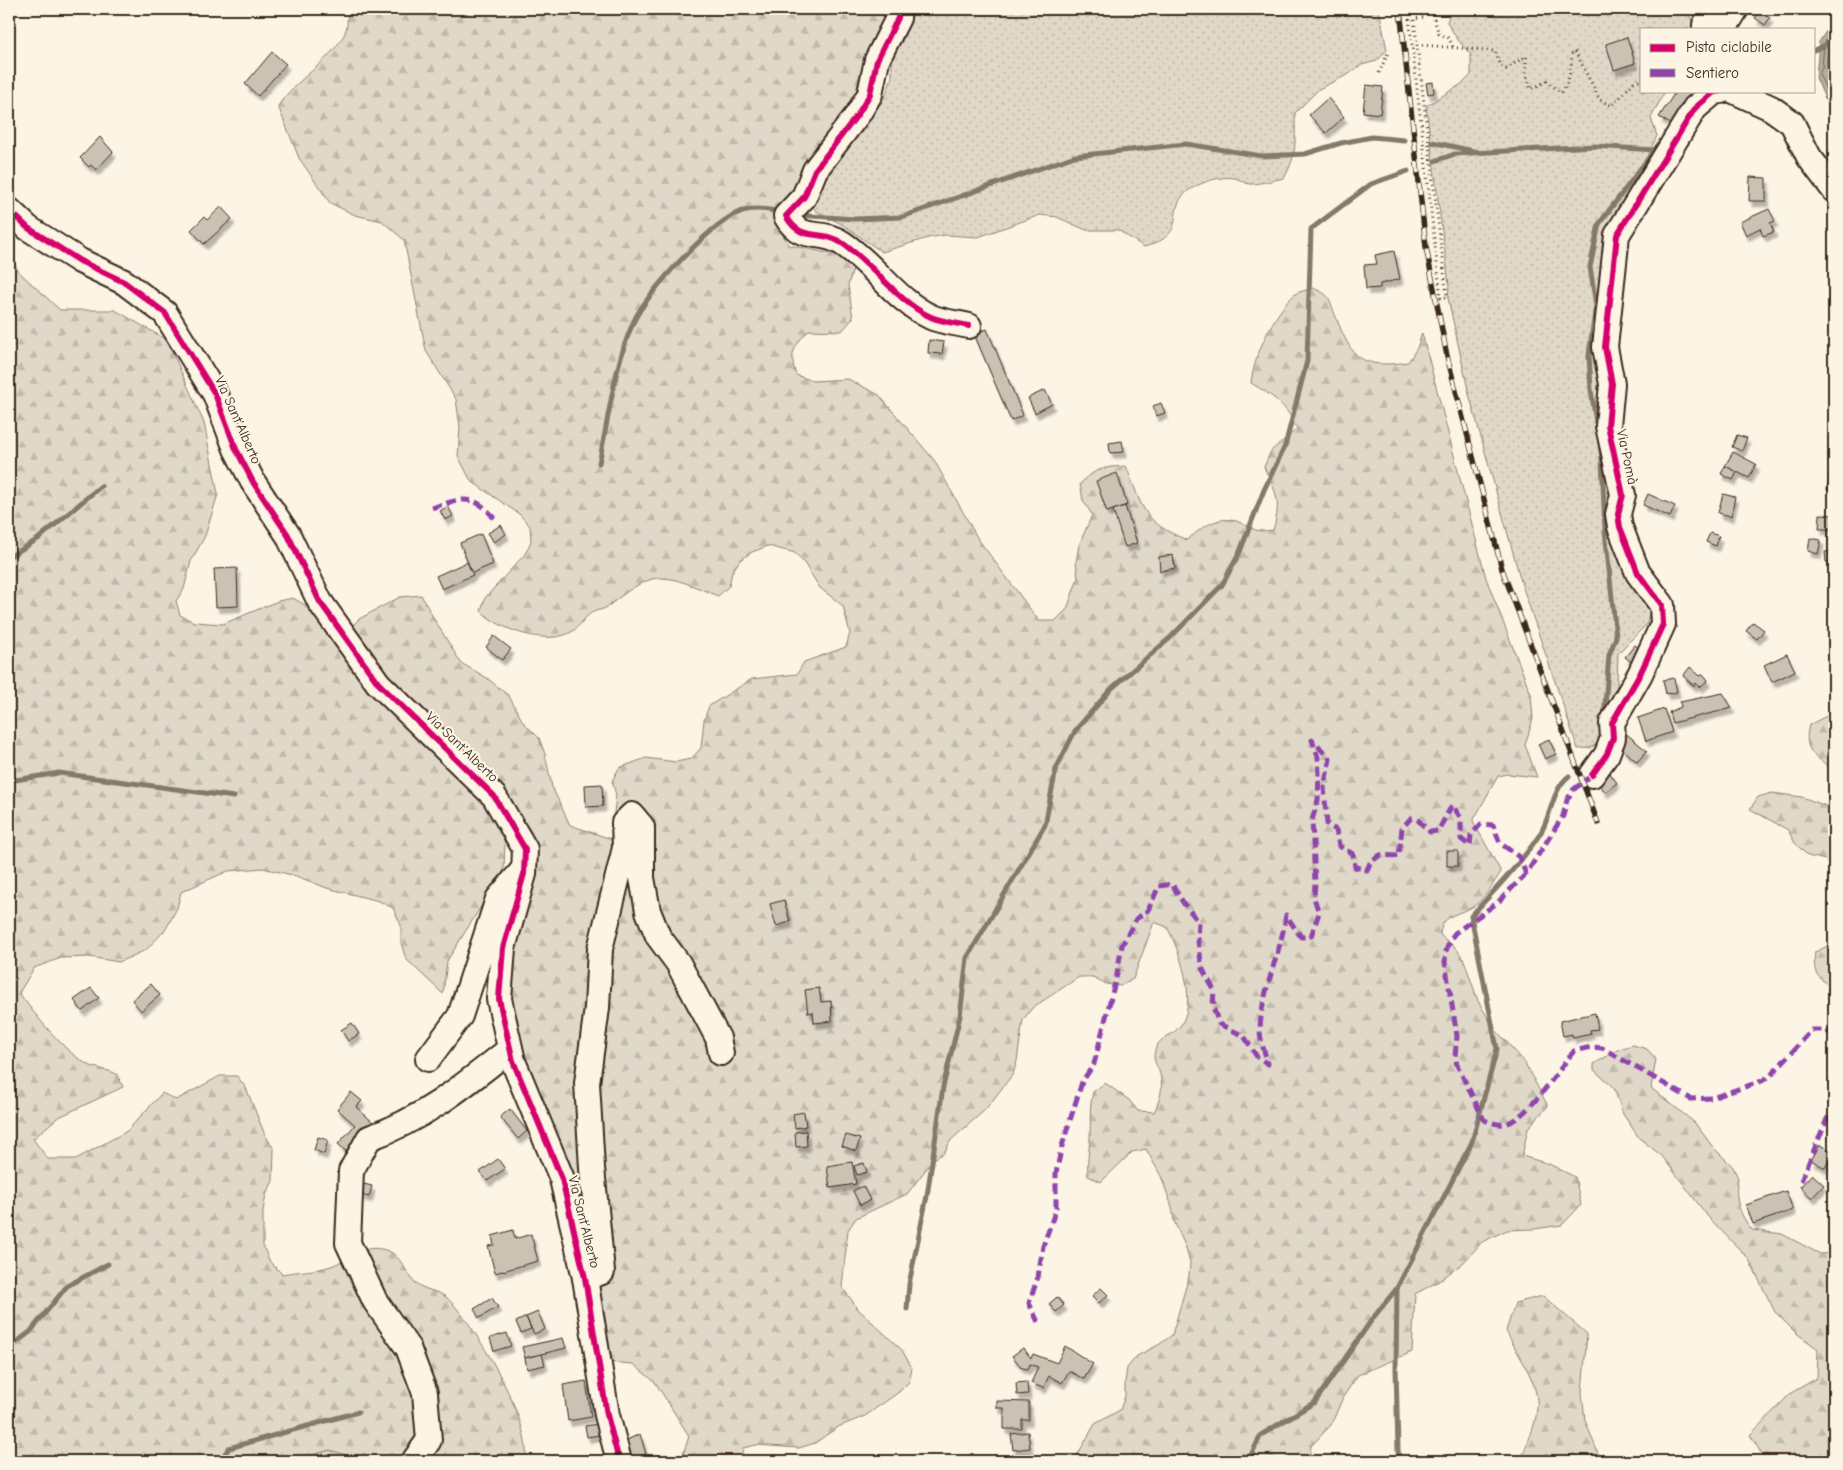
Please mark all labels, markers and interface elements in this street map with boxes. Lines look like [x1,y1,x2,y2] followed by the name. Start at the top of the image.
[1640,28,1816,92] legend
[1686,38,1772,56] text: Pista ciclabile
[1686,64,1739,82] text: Sentiero
[211,373,265,467] street label: Via Sant'Alberto
[1613,428,1641,486] street label: Via Pomà
[422,708,502,786] street label: Via Sant'Alberto
[564,1174,604,1270] street label: Via Sant'Alberto

